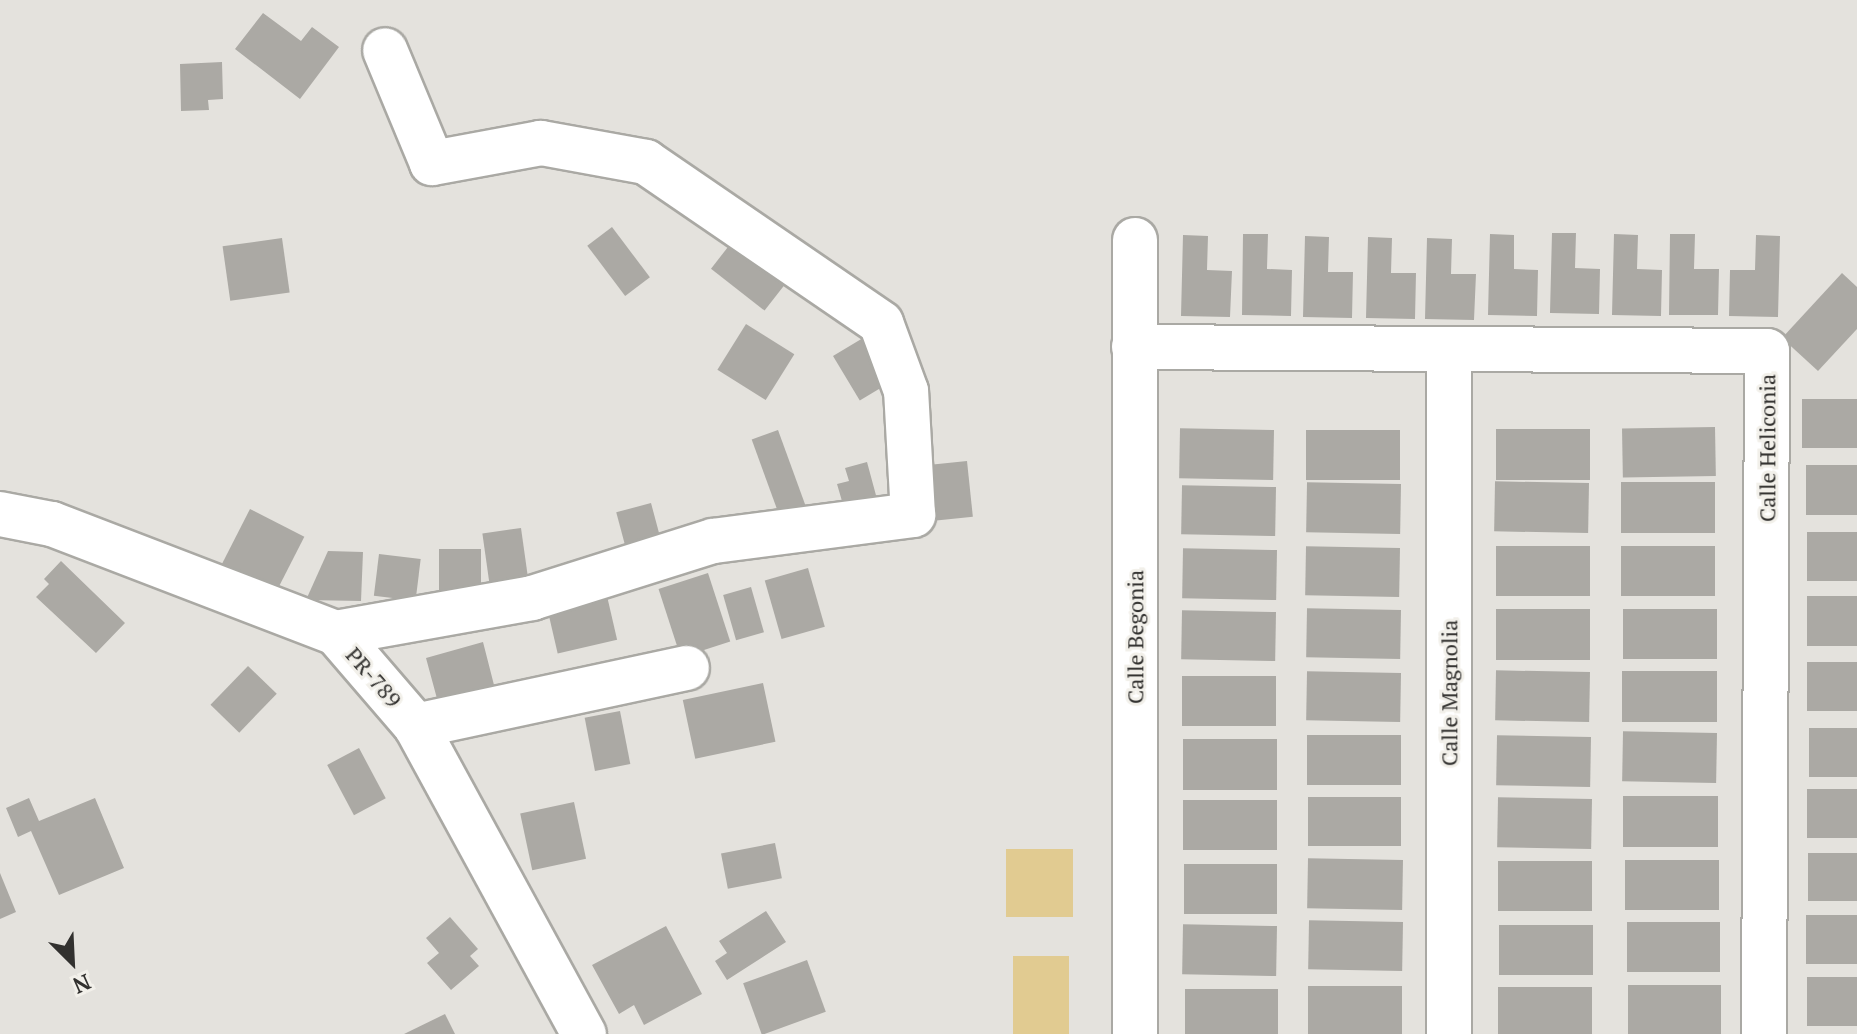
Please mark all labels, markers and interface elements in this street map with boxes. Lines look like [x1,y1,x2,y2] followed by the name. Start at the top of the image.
[1754,374,1780,522] street label: Calle Heliconia
[1122,570,1148,704] street label: Calle Begonia
[1436,620,1462,766] street label: Calle Magnolia
[341,642,407,712] street label: PR-789
[32,922,112,1002] north arrow
[68,968,95,1001] text: N

